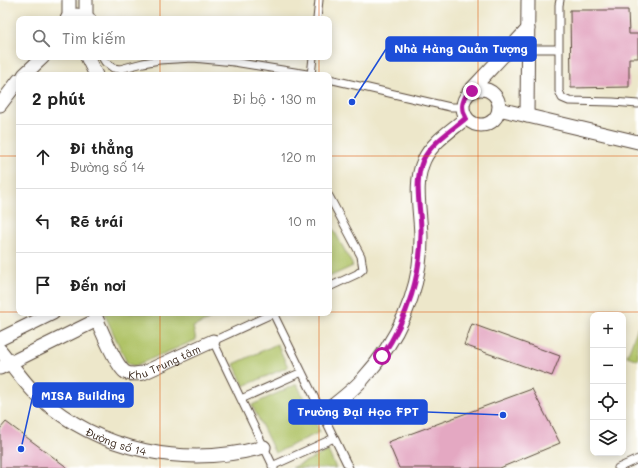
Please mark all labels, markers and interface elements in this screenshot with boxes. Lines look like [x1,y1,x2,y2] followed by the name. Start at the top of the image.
[16,16,332,60] search box
[30,27,52,49] icon: search
[62,28,126,48] text: Tìm kiếm
[386,37,536,61] callout: Nhà Hàng Quản Tượng
[394,40,528,56] text: Nhà Hàng Quản Tượng
[463,82,481,100] route end
[32,87,86,109] text: 2 phút
[233,90,316,107] text: Đi bộ · 130 m
[70,138,133,158] text: Đi thẳng
[32,146,54,168] icon: ahead
[280,148,316,165] text: 120 m
[70,158,145,175] text: Đường số 14
[32,210,54,232] icon: left
[70,211,123,231] text: Rẽ trái
[288,212,316,229] text: 10 m
[32,274,54,296] icon: arrive
[70,275,126,295] text: Đến nơi
[590,312,626,456] map controls
[590,312,626,348] button: +
[128,340,202,382] street label: Khu Trung tâm
[373,347,391,365] route start
[590,348,626,384] button: −
[33,383,133,407] callout: MISA Building
[590,384,626,420] button: locate
[41,387,125,403] text: MISA Building
[289,400,427,424] callout: Trường Đại Học FPT
[297,403,419,419] text: Trường Đại Học FPT
[590,420,626,456] button: layers
[83,423,149,458] street label: Đường số 14

